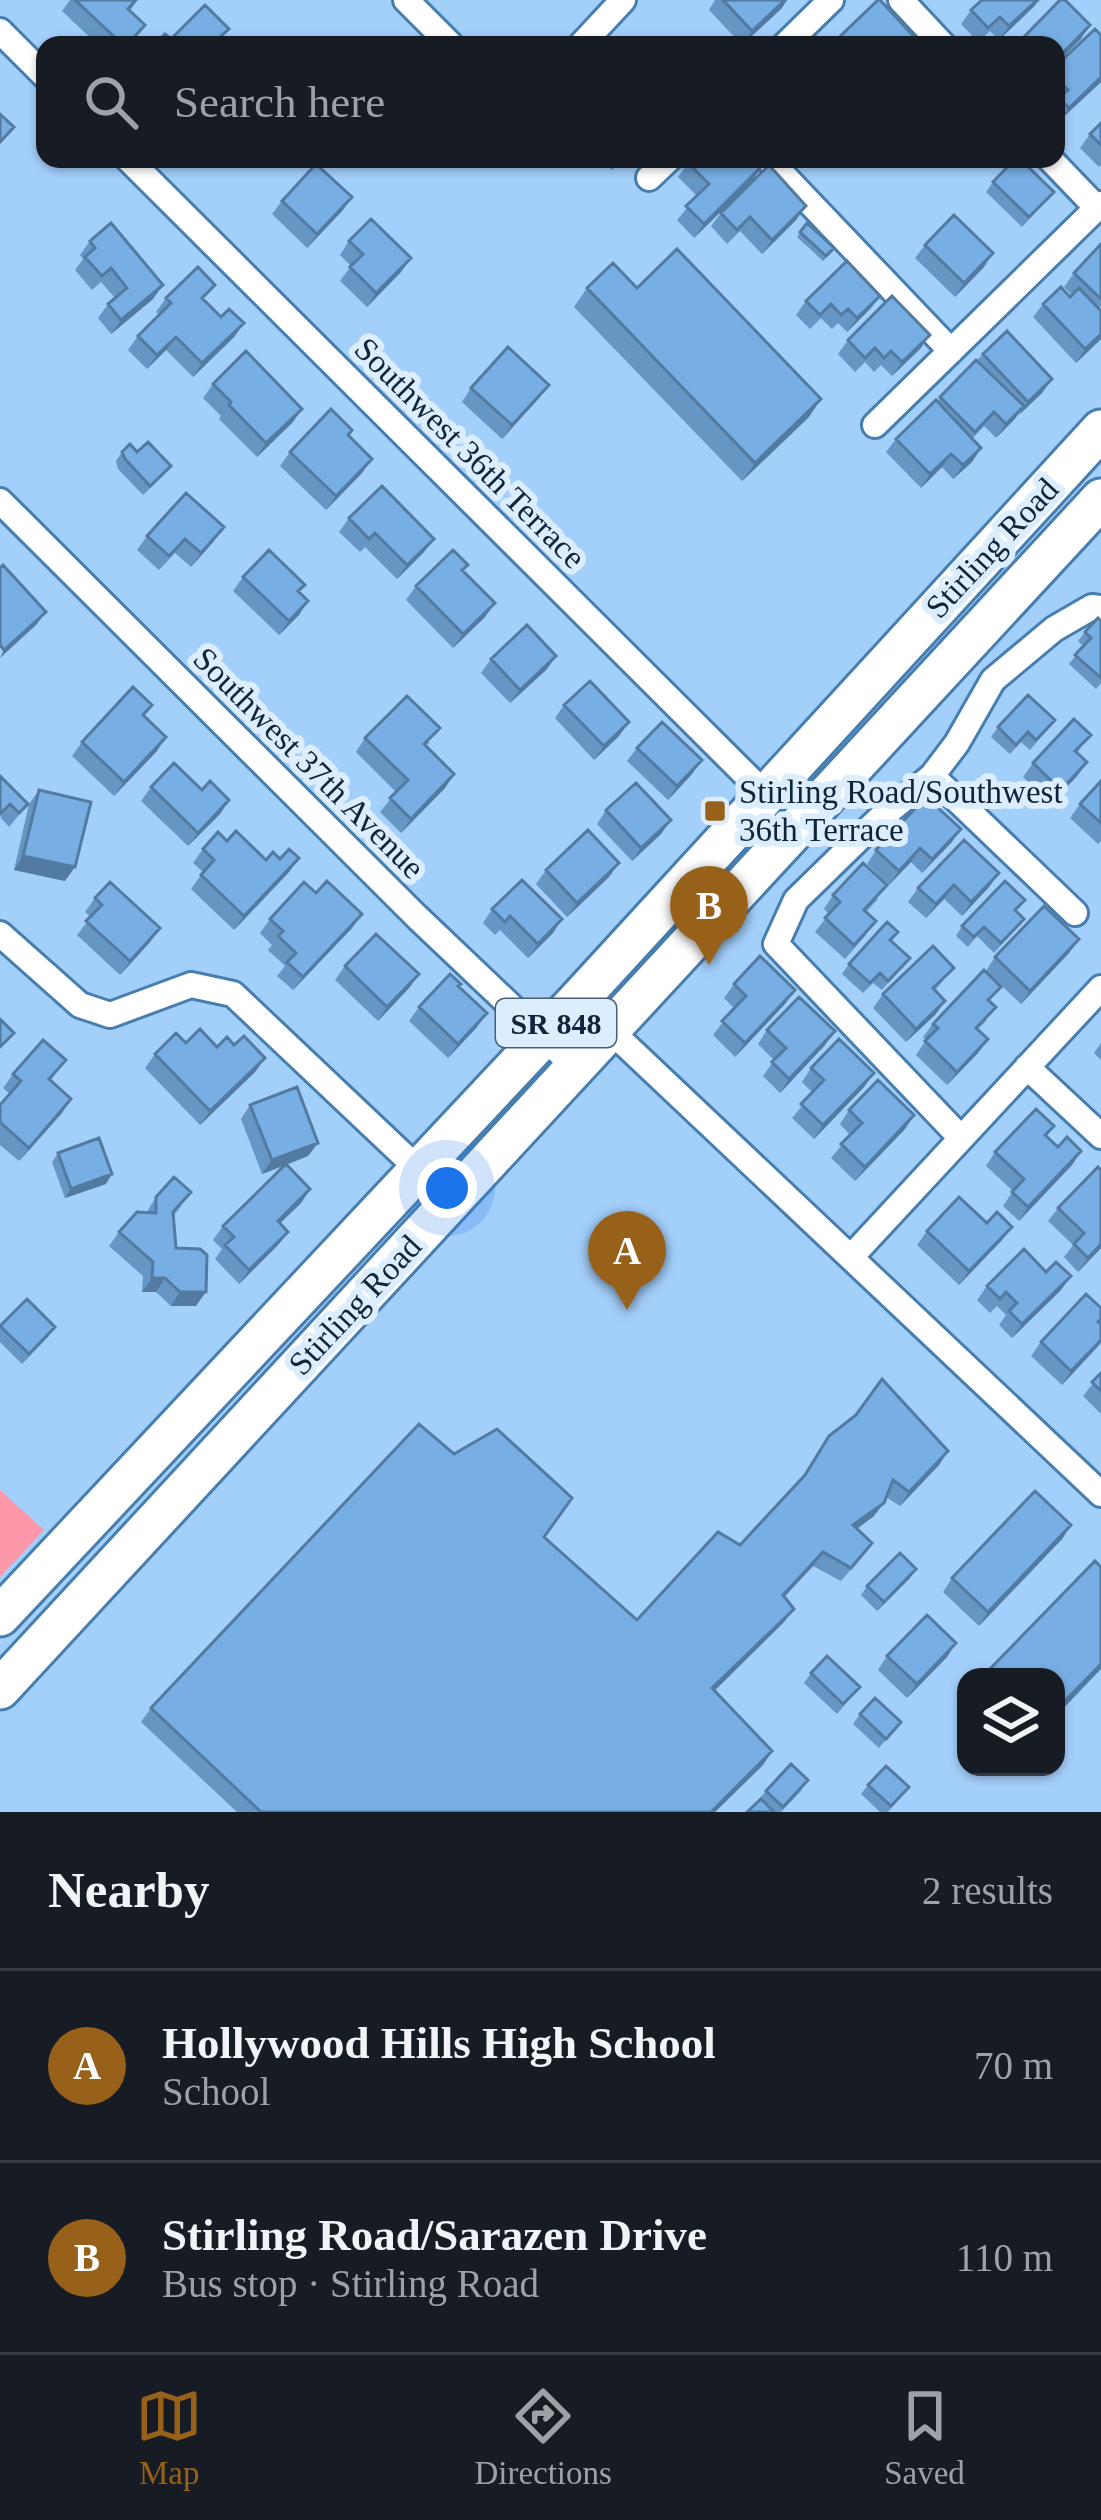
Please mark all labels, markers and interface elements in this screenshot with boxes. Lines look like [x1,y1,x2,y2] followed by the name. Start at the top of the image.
[36,36,1065,168] search box
[78,69,144,135] icon: search
[174,77,385,127] text: Search here
[347,330,593,576] street label: Southwest 36th Terrace
[919,471,1066,625] street label: Stirling Road
[186,640,432,886] street label: Southwest 37th Avenue
[739,774,1063,848] place label: Stirling Road/Southwest 36th Terrace
[702,798,728,824] marker: Stirling Road/Southwest 36th Terrace
[670,866,748,965] pin: B
[496,999,616,1047] road number: SR 848
[417,1158,477,1218] your location
[588,1211,666,1310] pin: A
[282,1228,429,1382] street label: Stirling Road
[957,1668,1065,1776] map controls
[957,1668,1065,1776] button: layers
[48,1862,209,1918] text: Nearby
[922,1869,1053,1912] text: 2 results
[162,2018,716,2068] text: Hollywood Hills High School
[73,2044,101,2087] text: A
[974,2044,1053,2087] text: 70 m
[162,2070,270,2113] text: School
[162,2210,707,2260] text: Stirling Road/Sarazen Drive
[74,2236,100,2279] text: B
[956,2236,1053,2279] text: 110 m
[162,2262,539,2305] text: Bus stop · Stirling Road
[136,2383,202,2492] tab: Map
[474,2383,612,2492] tab: Directions
[884,2383,965,2492] tab: Saved

